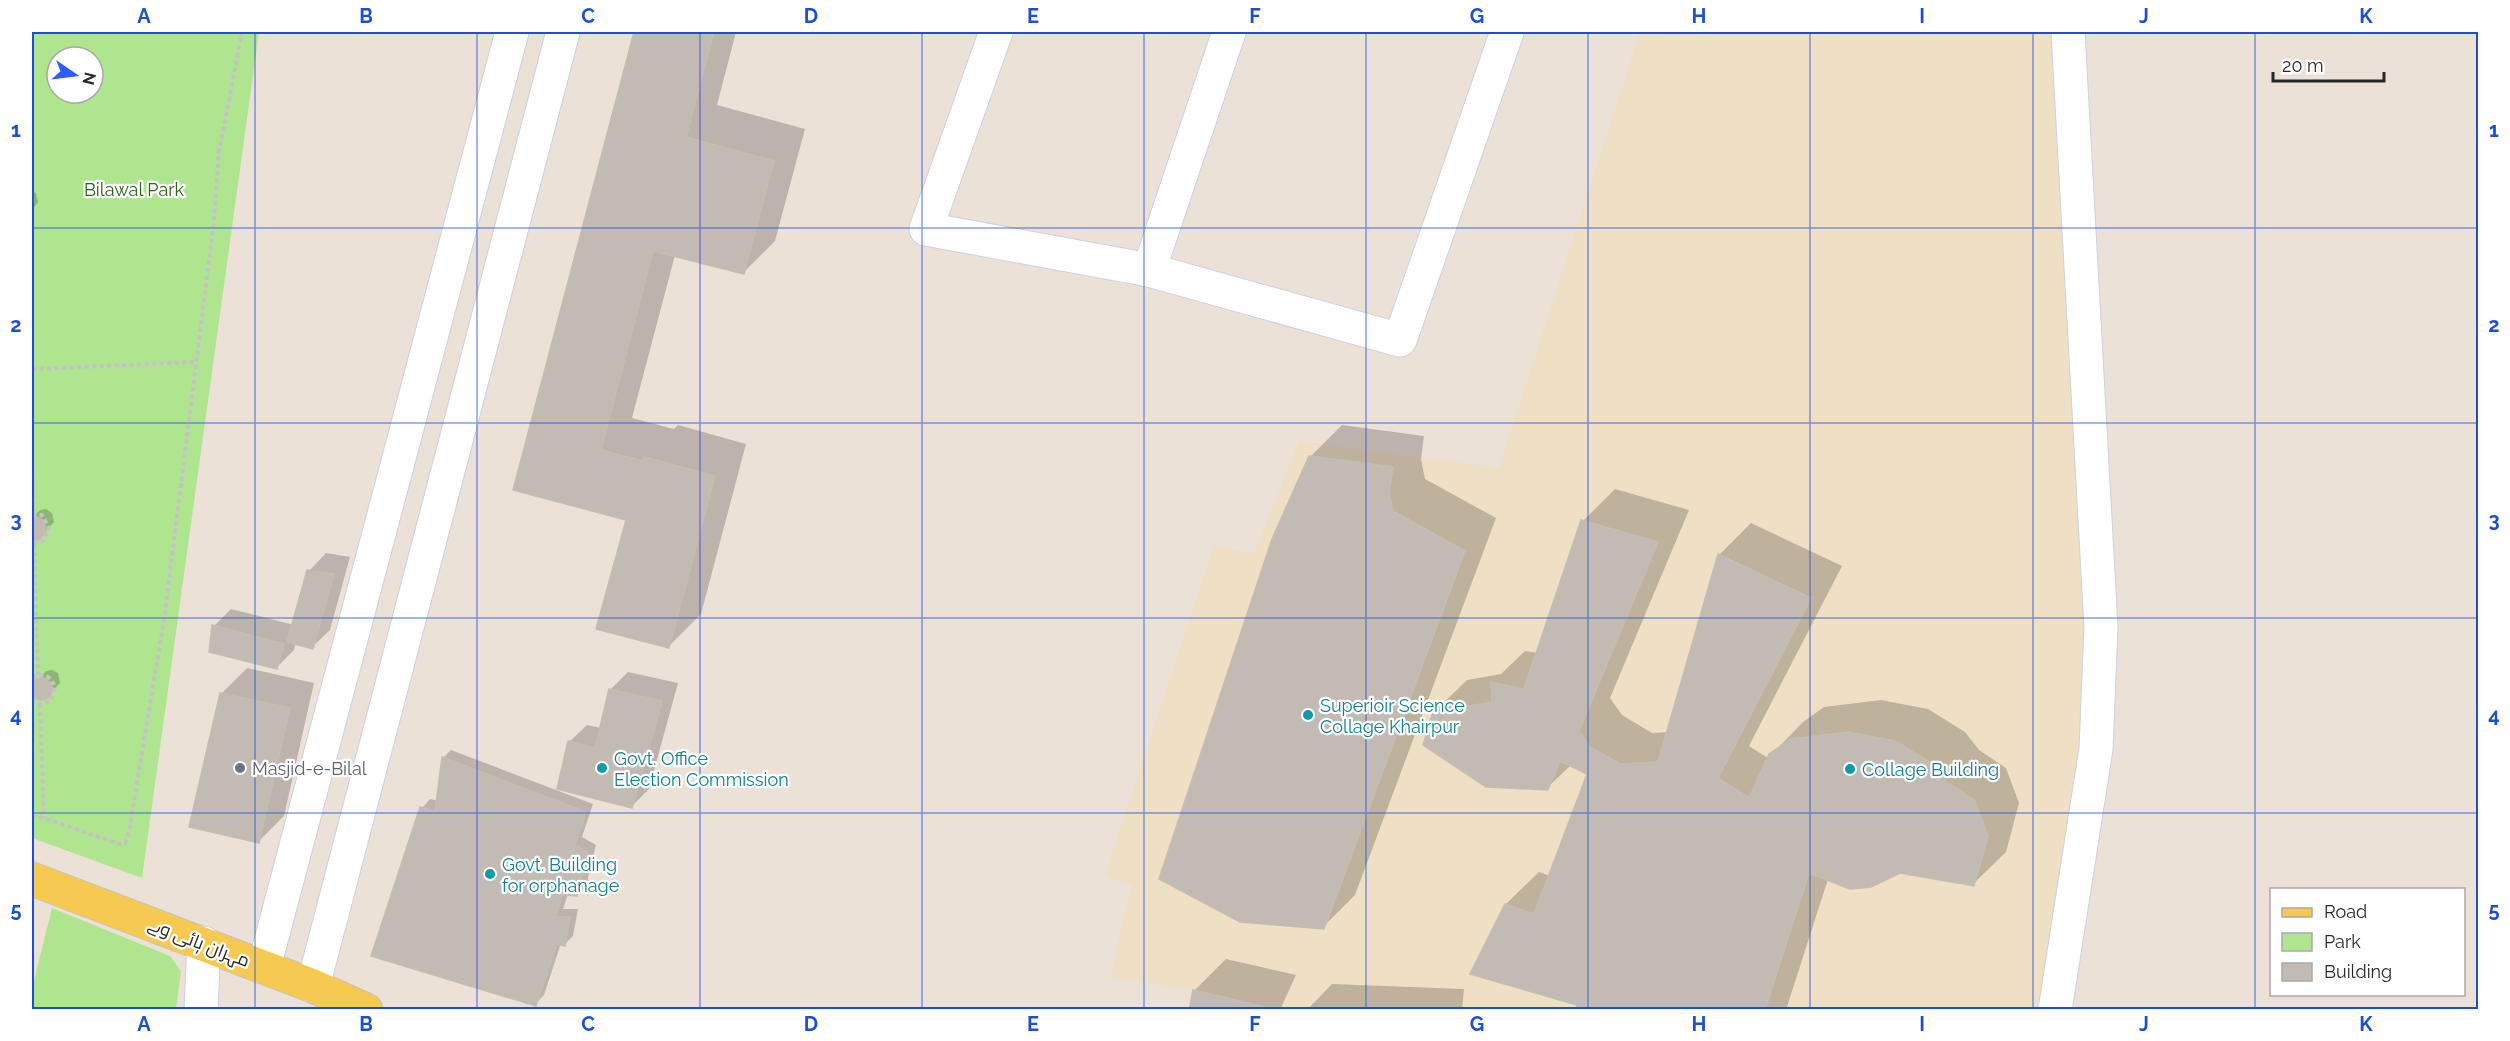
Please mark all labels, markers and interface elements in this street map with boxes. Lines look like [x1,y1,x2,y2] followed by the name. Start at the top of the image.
[137,4,151,28] text: A
[359,4,373,28] text: B
[581,4,595,28] text: C
[804,4,818,28] text: D
[1027,4,1039,28] text: E
[1249,4,1261,28] text: F
[1470,4,1484,28] text: G
[1692,4,1706,28] text: H
[1919,4,1925,28] text: I
[2139,4,2149,28] text: J
[2359,4,2373,28] text: K
[45,45,105,105] north arrow
[2273,45,2384,83] scale bar
[2282,55,2324,76] text: 20 m
[78,70,100,87] text: N
[11,118,21,142] text: 1
[2489,118,2499,142] text: 1
[84,179,185,200] park label: Bilawal Park
[10,313,22,337] text: 2
[2488,313,2500,337] text: 2
[10,508,22,532] text: 3
[2488,508,2500,532] text: 3
[1320,695,1465,737] place label: Superioir Science Collage Khairpur
[10,703,22,727] text: 4
[2488,703,2500,727] text: 4
[1301,708,1315,722] marker: Superioir Science Collage Khairpur
[614,748,789,790] place label: Govt. Office Election Commission
[252,758,367,779] place label: Masjid-e-Bilal
[1862,759,1999,780] place label: Collage Building
[233,761,247,775] marker: Masjid-e-Bilal
[595,761,609,775] marker: Govt. Office Election Commission
[1843,762,1857,776] marker: Collage Building
[502,854,620,896] place label: Govt. Building for orphanage
[483,867,497,881] marker: Govt. Building for orphanage
[2270,888,2465,996] legend
[10,898,22,922] text: 5
[2488,898,2500,922] text: 5
[2324,901,2367,922] text: Road
[145,913,253,973] street label: مہران ہائی وے
[2324,931,2361,952] text: Park
[2324,961,2392,982] text: Building
[137,1012,151,1036] text: A
[359,1012,373,1036] text: B
[581,1012,595,1036] text: C
[804,1012,818,1036] text: D
[1027,1012,1039,1036] text: E
[1249,1012,1261,1036] text: F
[1470,1012,1484,1036] text: G
[1692,1012,1706,1036] text: H
[1919,1012,1925,1036] text: I
[2139,1012,2149,1036] text: J
[2359,1012,2373,1036] text: K

